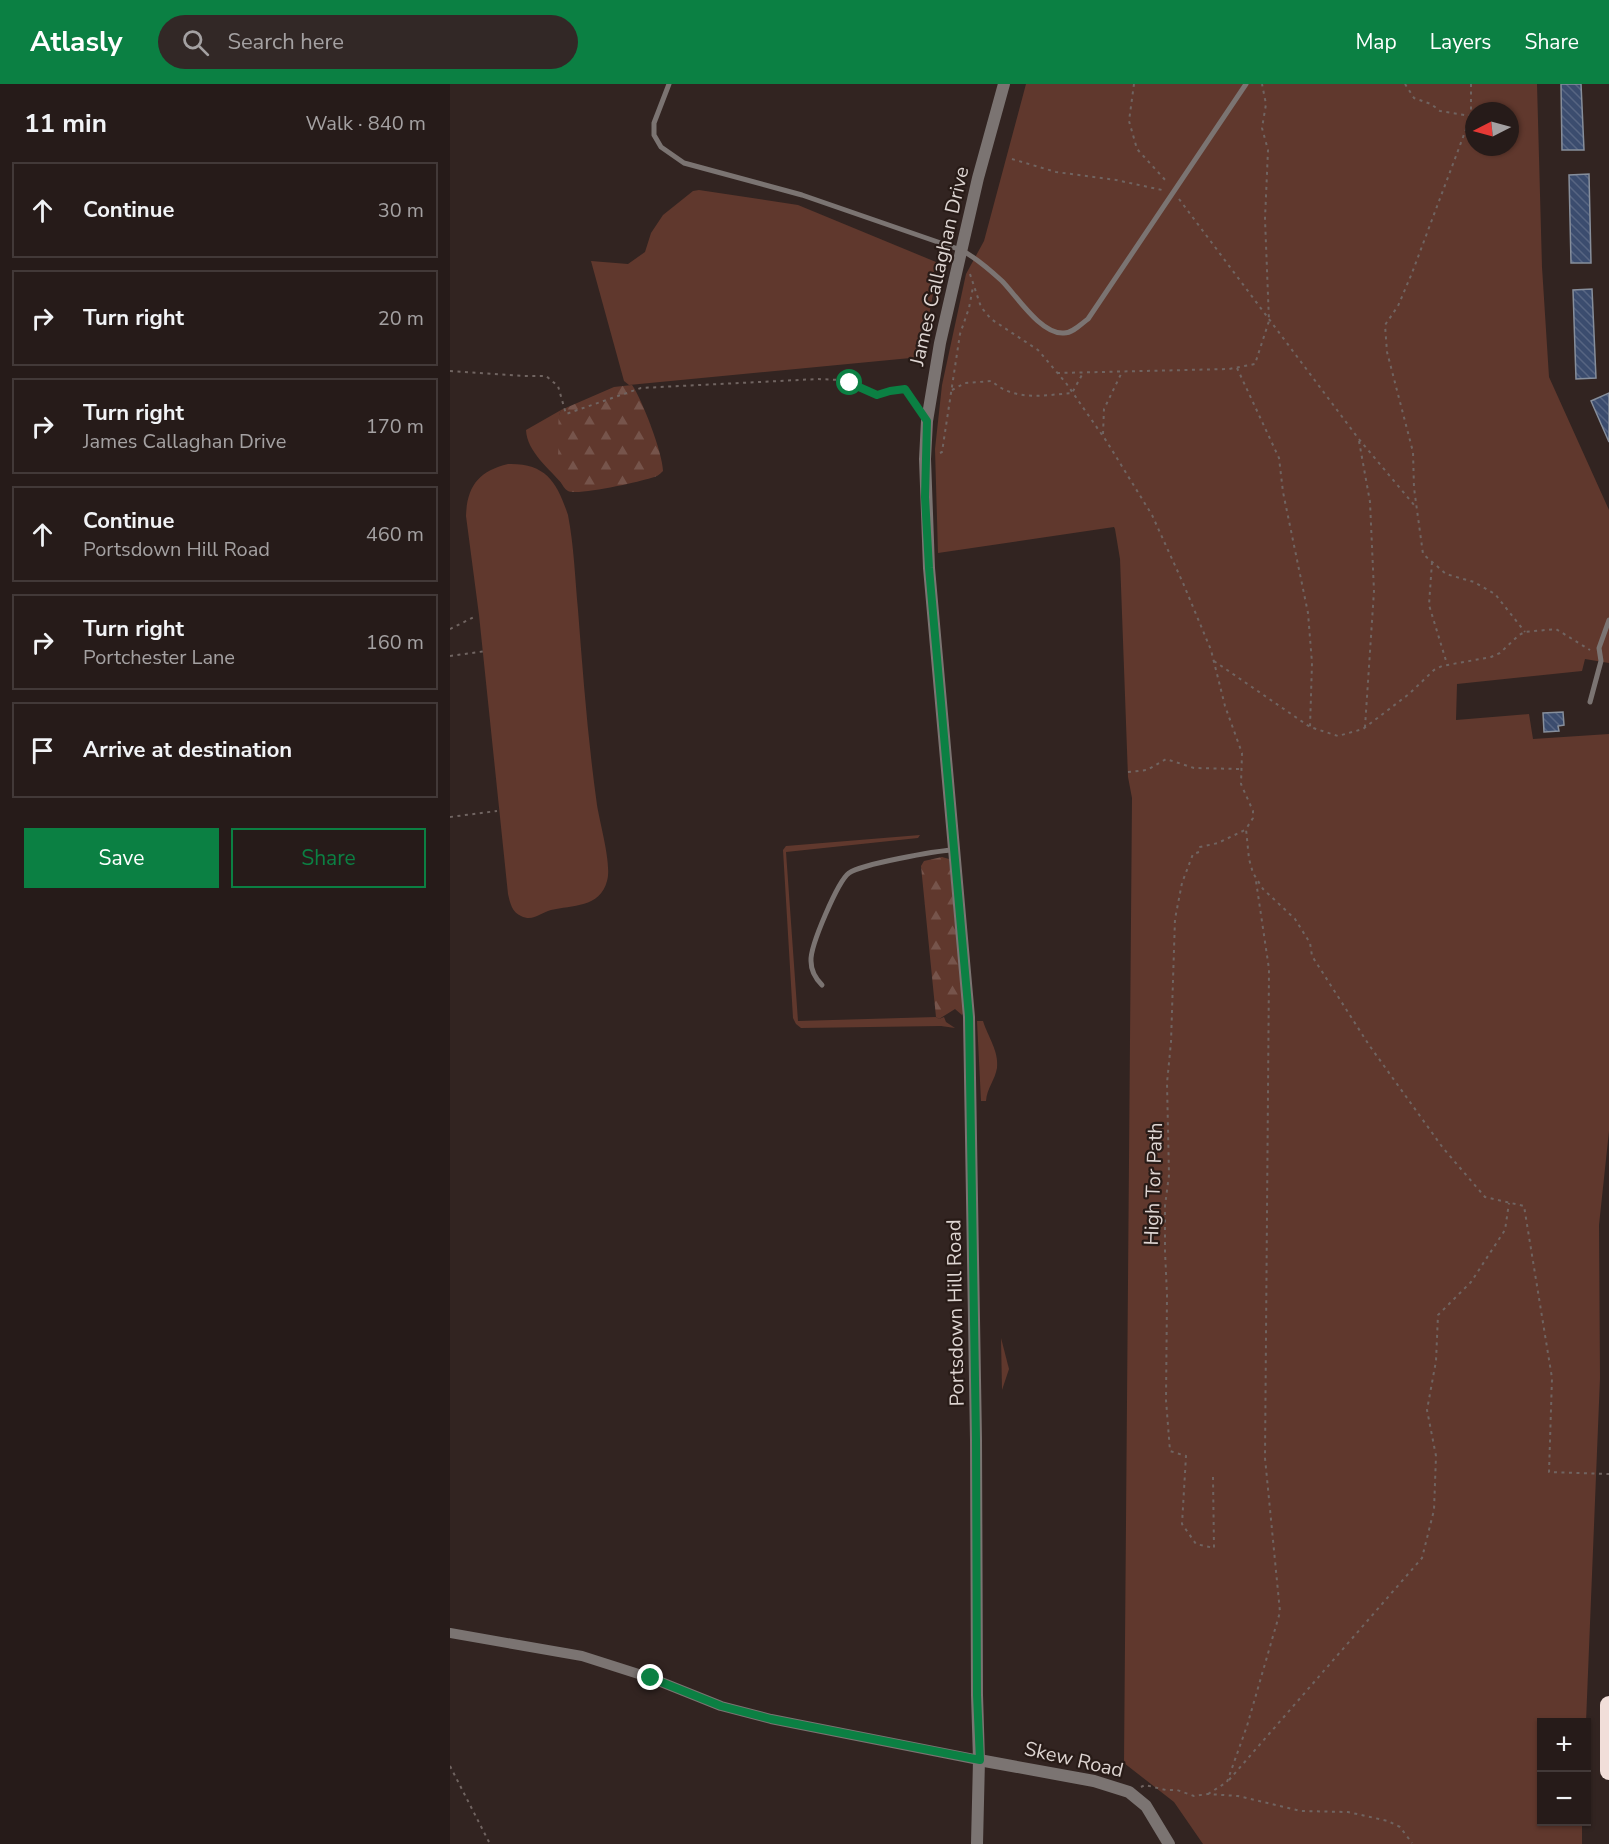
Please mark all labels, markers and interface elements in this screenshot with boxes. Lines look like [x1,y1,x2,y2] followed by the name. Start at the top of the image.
[158,15,578,69] search box
[30,23,122,61] text: Atlasly
[179,26,212,59] icon: search
[227,27,344,57] text: Search here
[1355,28,1397,56] text: Map
[1430,28,1491,56] text: Layers
[1524,28,1579,56] text: Share
[1465,102,1519,156] north arrow
[24,106,107,141] text: 11 min
[306,110,426,137] text: Walk · 840 m
[903,164,976,369] street label: James Callaghan Drive
[26,194,59,227] icon: ahead
[83,195,174,225] text: Continue
[378,197,424,224] text: 30 m
[26,302,59,335] icon: right
[83,303,184,333] text: Turn right
[378,305,424,332] text: 20 m
[836,369,862,395] route start
[83,398,184,428] text: Turn right
[26,410,59,443] icon: right
[366,413,424,440] text: 170 m
[83,428,286,455] text: James Callaghan Drive
[83,506,174,536] text: Continue
[26,518,59,551] icon: ahead
[366,521,424,548] text: 460 m
[83,536,270,563] text: Portsdown Hill Road
[83,614,184,644] text: Turn right
[26,626,59,659] icon: right
[366,629,424,656] text: 160 m
[83,644,235,671] text: Portchester Lane
[26,734,59,767] icon: arrive
[83,735,292,765] text: Arrive at destination
[24,828,219,888] button: Save
[231,828,426,888] button: Share
[1138,1122,1169,1246] street label: High Tor Path
[940,1219,971,1407] street label: Portsdown Hill Road
[637,1664,663,1690] route end
[1537,1718,1591,1826] map controls
[1537,1718,1591,1772] button: +
[1022,1735,1126,1784] street label: Skew Road
[1537,1772,1591,1826] button: −

